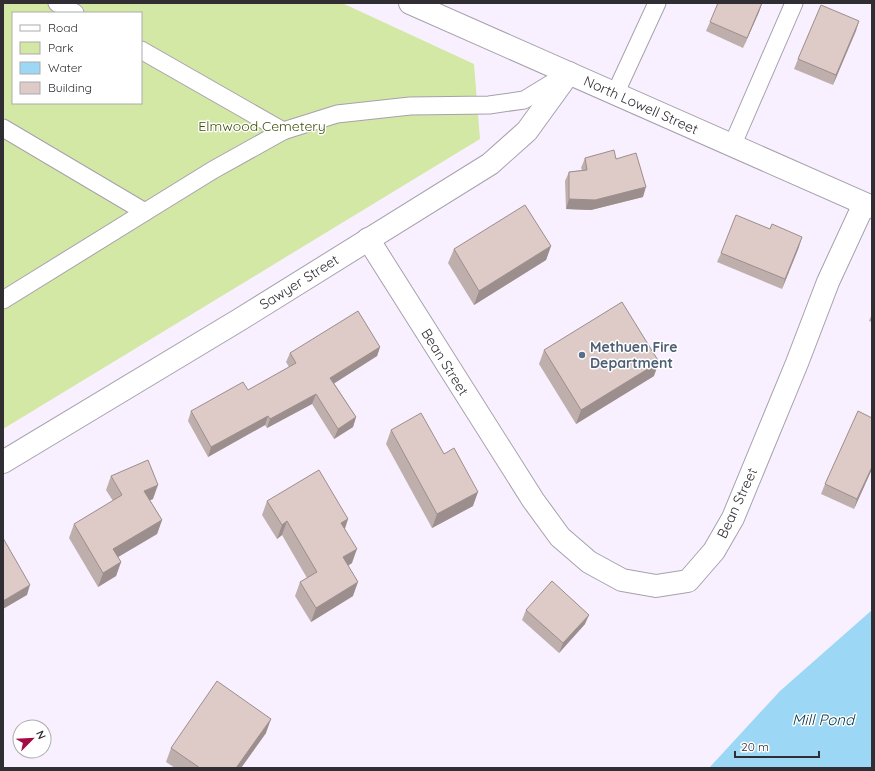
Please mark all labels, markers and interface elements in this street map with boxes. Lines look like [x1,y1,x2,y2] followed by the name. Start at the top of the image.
[12,12,142,104] legend
[48,20,78,35] text: Road
[48,40,73,55] text: Park
[48,60,83,75] text: Water
[581,72,701,138] street label: North Lowell Street
[48,80,92,95] text: Building
[198,117,326,135] park label: Elmwood Cemetery
[256,250,342,313] street label: Sawyer Street
[417,325,473,399] street label: Bean Street
[590,338,678,372] place label: Methuen Fire Department
[577,350,587,360] marker: Methuen Fire Department
[713,465,761,541] street label: Bean Street
[792,710,856,729] water label: Mill Pond
[12,719,52,759] north arrow
[33,728,49,741] text: N
[735,733,819,759] scale bar
[741,739,769,754] text: 20 m

